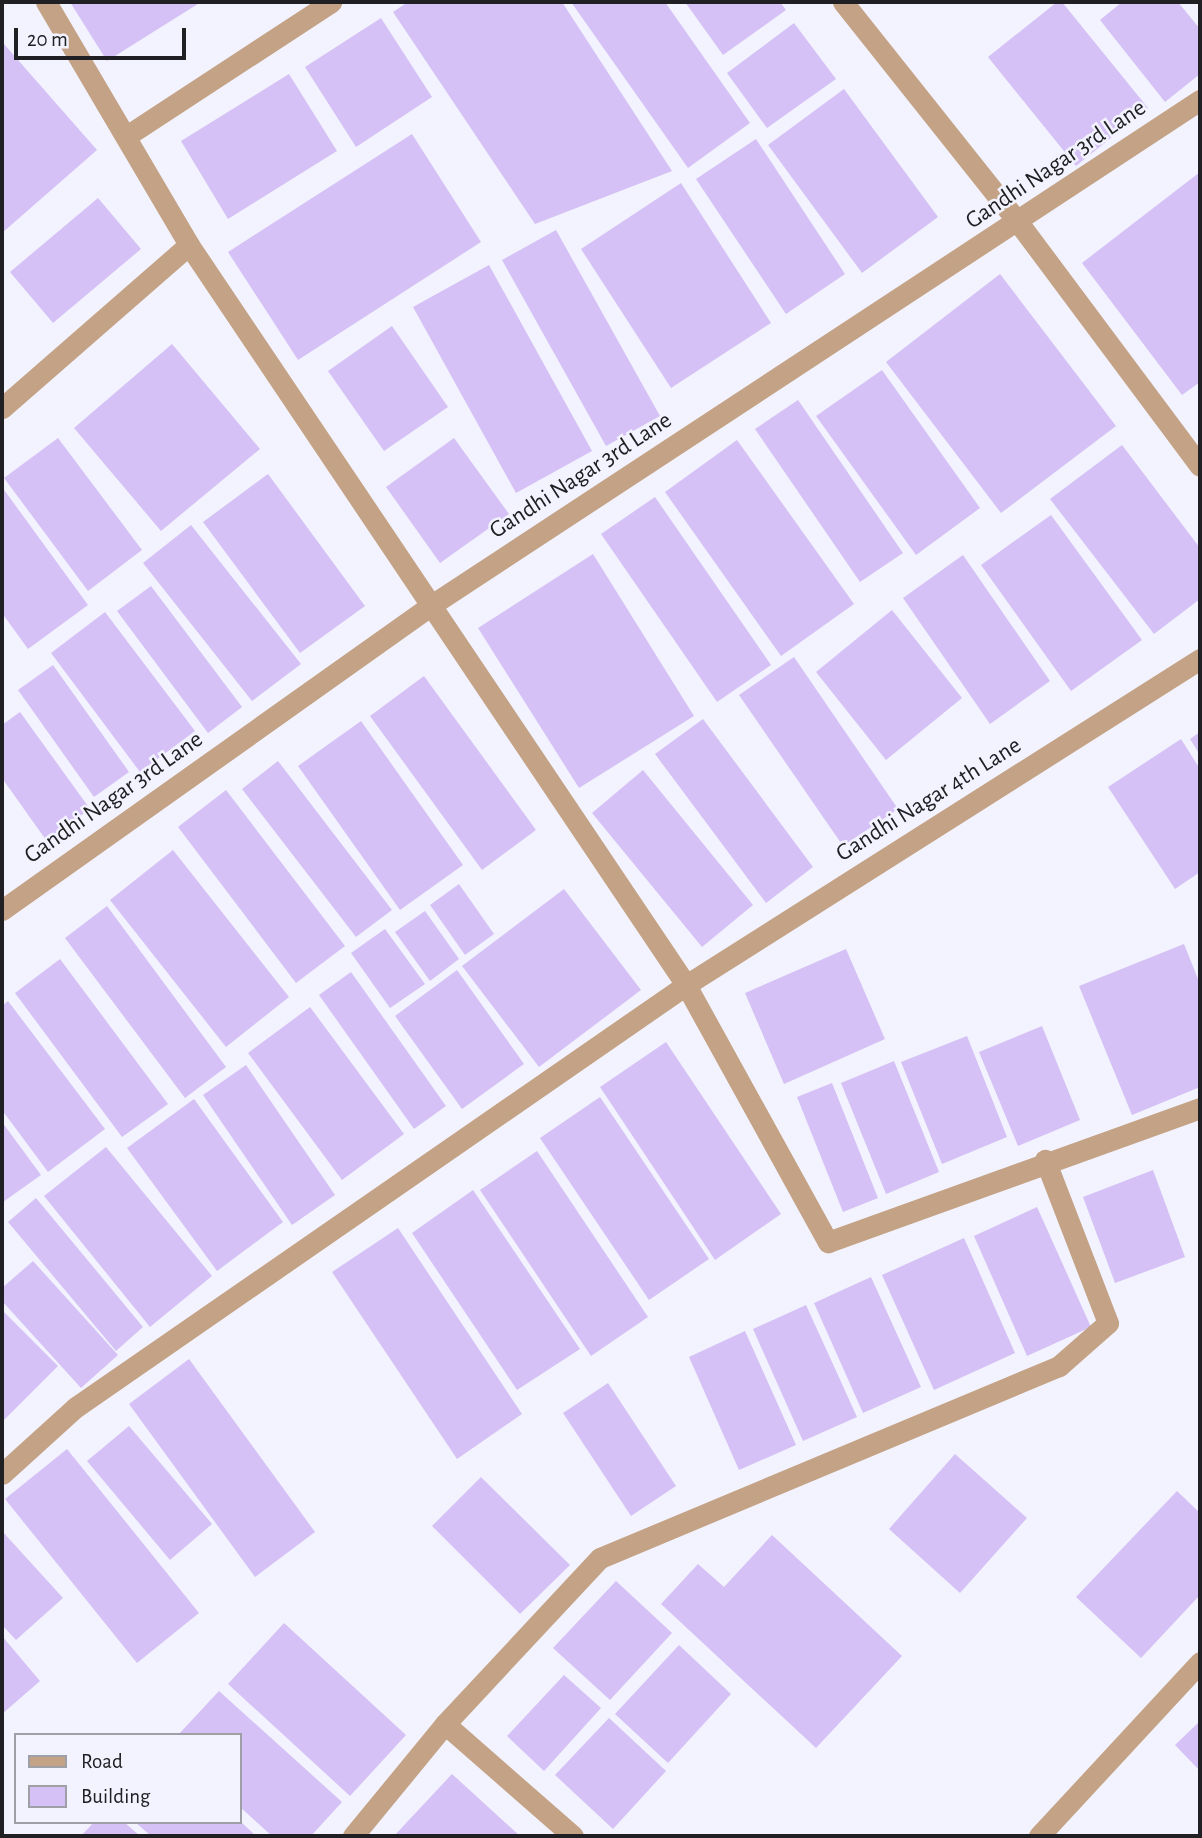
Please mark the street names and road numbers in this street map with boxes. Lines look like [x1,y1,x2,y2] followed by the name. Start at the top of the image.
[960,94,1152,236] street label: Gandhi Nagar 3rd Lane
[485,406,677,546] street label: Gandhi Nagar 3rd Lane
[19,726,209,870] street label: Gandhi Nagar 3rd Lane
[831,731,1027,869] street label: Gandhi Nagar 4th Lane

